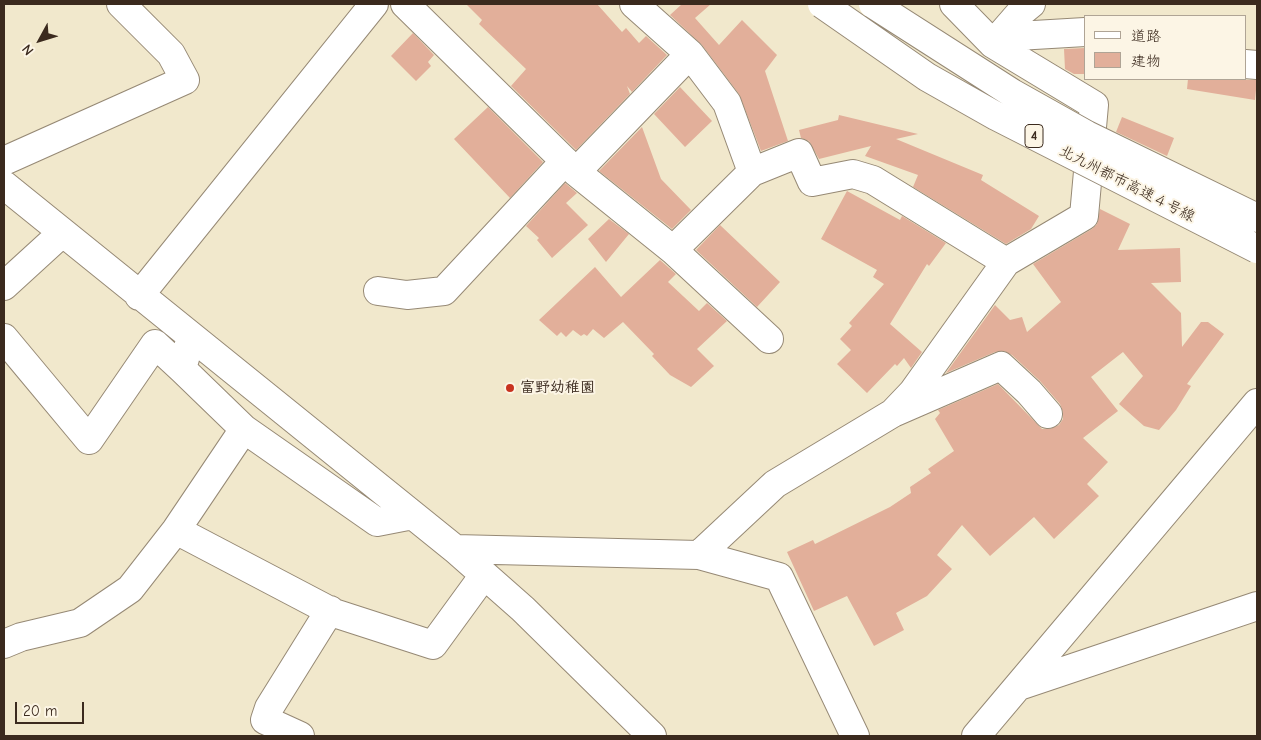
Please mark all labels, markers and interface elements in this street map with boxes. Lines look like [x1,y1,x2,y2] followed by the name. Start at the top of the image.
[15,15,65,65] north arrow
[1084,15,1246,80] legend
[1131,27,1161,45] text: 道路
[18,41,37,59] text: N
[1131,52,1161,70] text: 建物
[1025,124,1043,148] road number: 4
[1056,142,1198,226] street label: 北九州都市高速４号線
[520,379,595,397] place label: 富野幼稚園
[504,382,516,394] marker: 富野幼稚園
[18,692,86,724] scale bar
[23,702,57,720] text: 20 m

